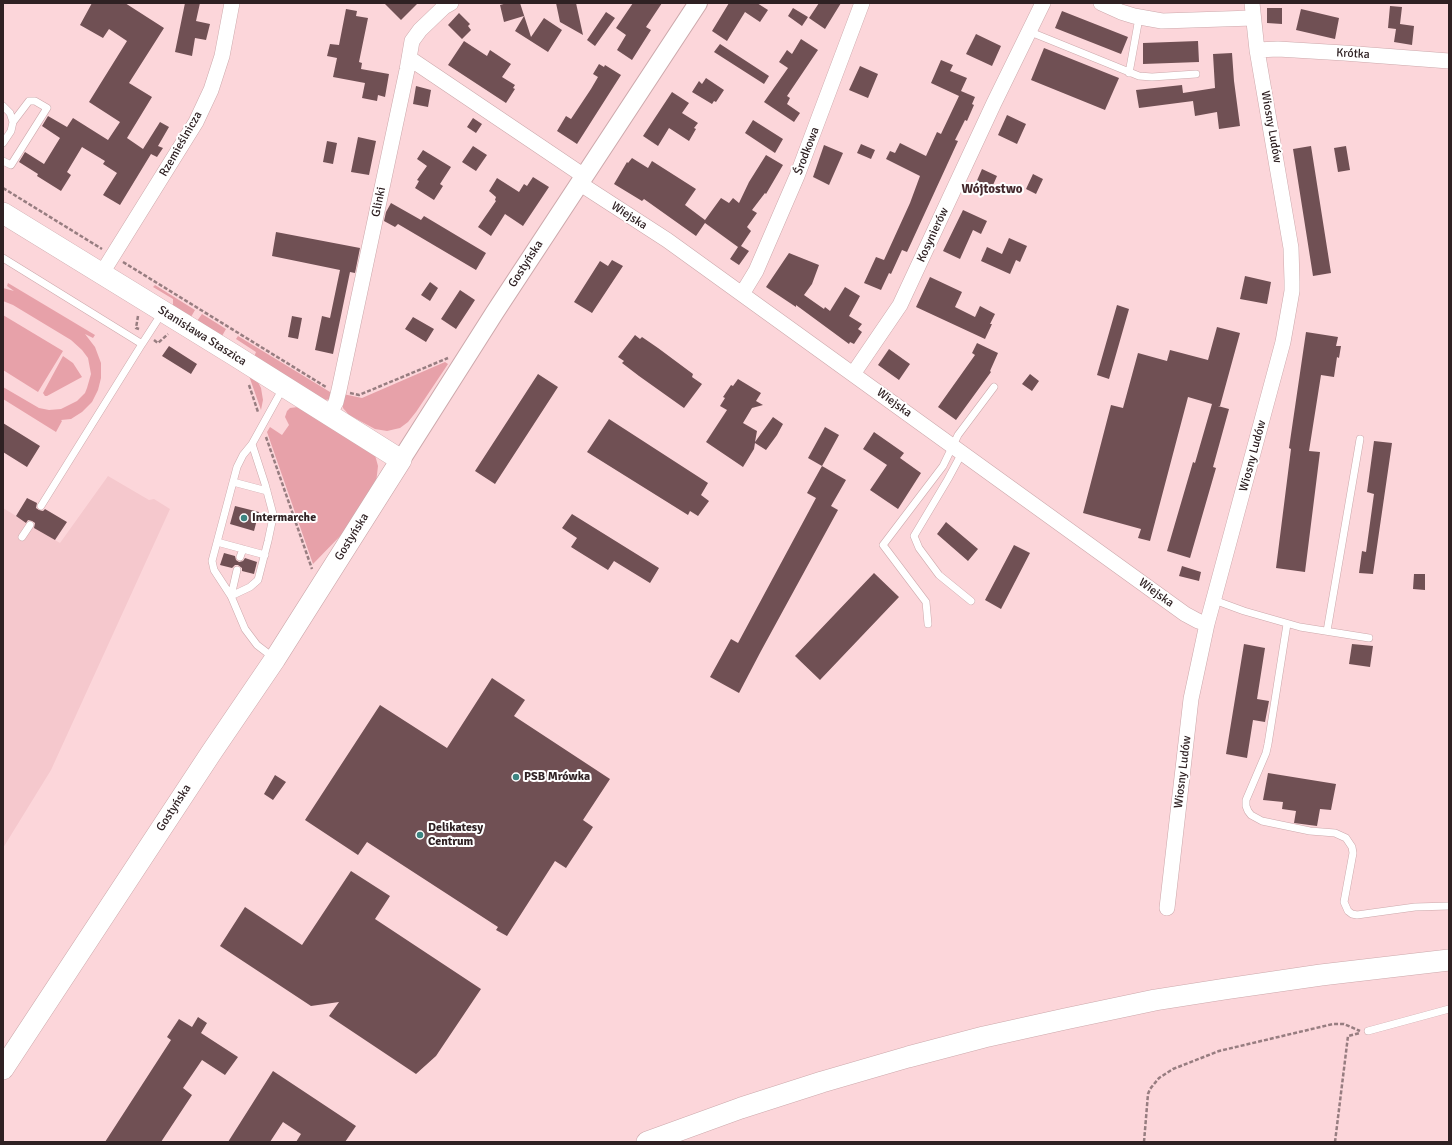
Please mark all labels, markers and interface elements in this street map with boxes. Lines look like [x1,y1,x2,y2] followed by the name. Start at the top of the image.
[1336,46,1370,62] street label: Krótka
[1258,90,1284,164] street label: Wiosny Ludów
[157,109,205,179] street label: Rzemieślnicza
[791,125,823,177] street label: Środkowa
[962,182,1022,198] district label: Wójtostwo
[369,186,389,218] street label: Glinki
[608,199,650,233] street label: Wiejska
[914,205,952,265] street label: Kosynierów
[506,238,546,290] street label: Gostyńska
[155,303,249,369] street label: Stanisława Staszica
[874,385,914,421] street label: Wiejska
[1237,419,1269,493] street label: Wiosny Ludów
[252,511,316,525] place label: Intermarche
[332,511,372,563] street label: Gostyńska
[239,513,249,523] marker: Intermarche
[1136,575,1176,611] street label: Wiejska
[1171,735,1195,809] street label: Wiosny Ludów
[524,770,590,784] place label: PSB Mrówka
[511,772,521,782] marker: PSB Mrówka
[154,782,194,834] street label: Gostyńska
[428,821,483,849] place label: Delikatesy Centrum
[415,830,425,840] marker: Delikatesy Centrum

